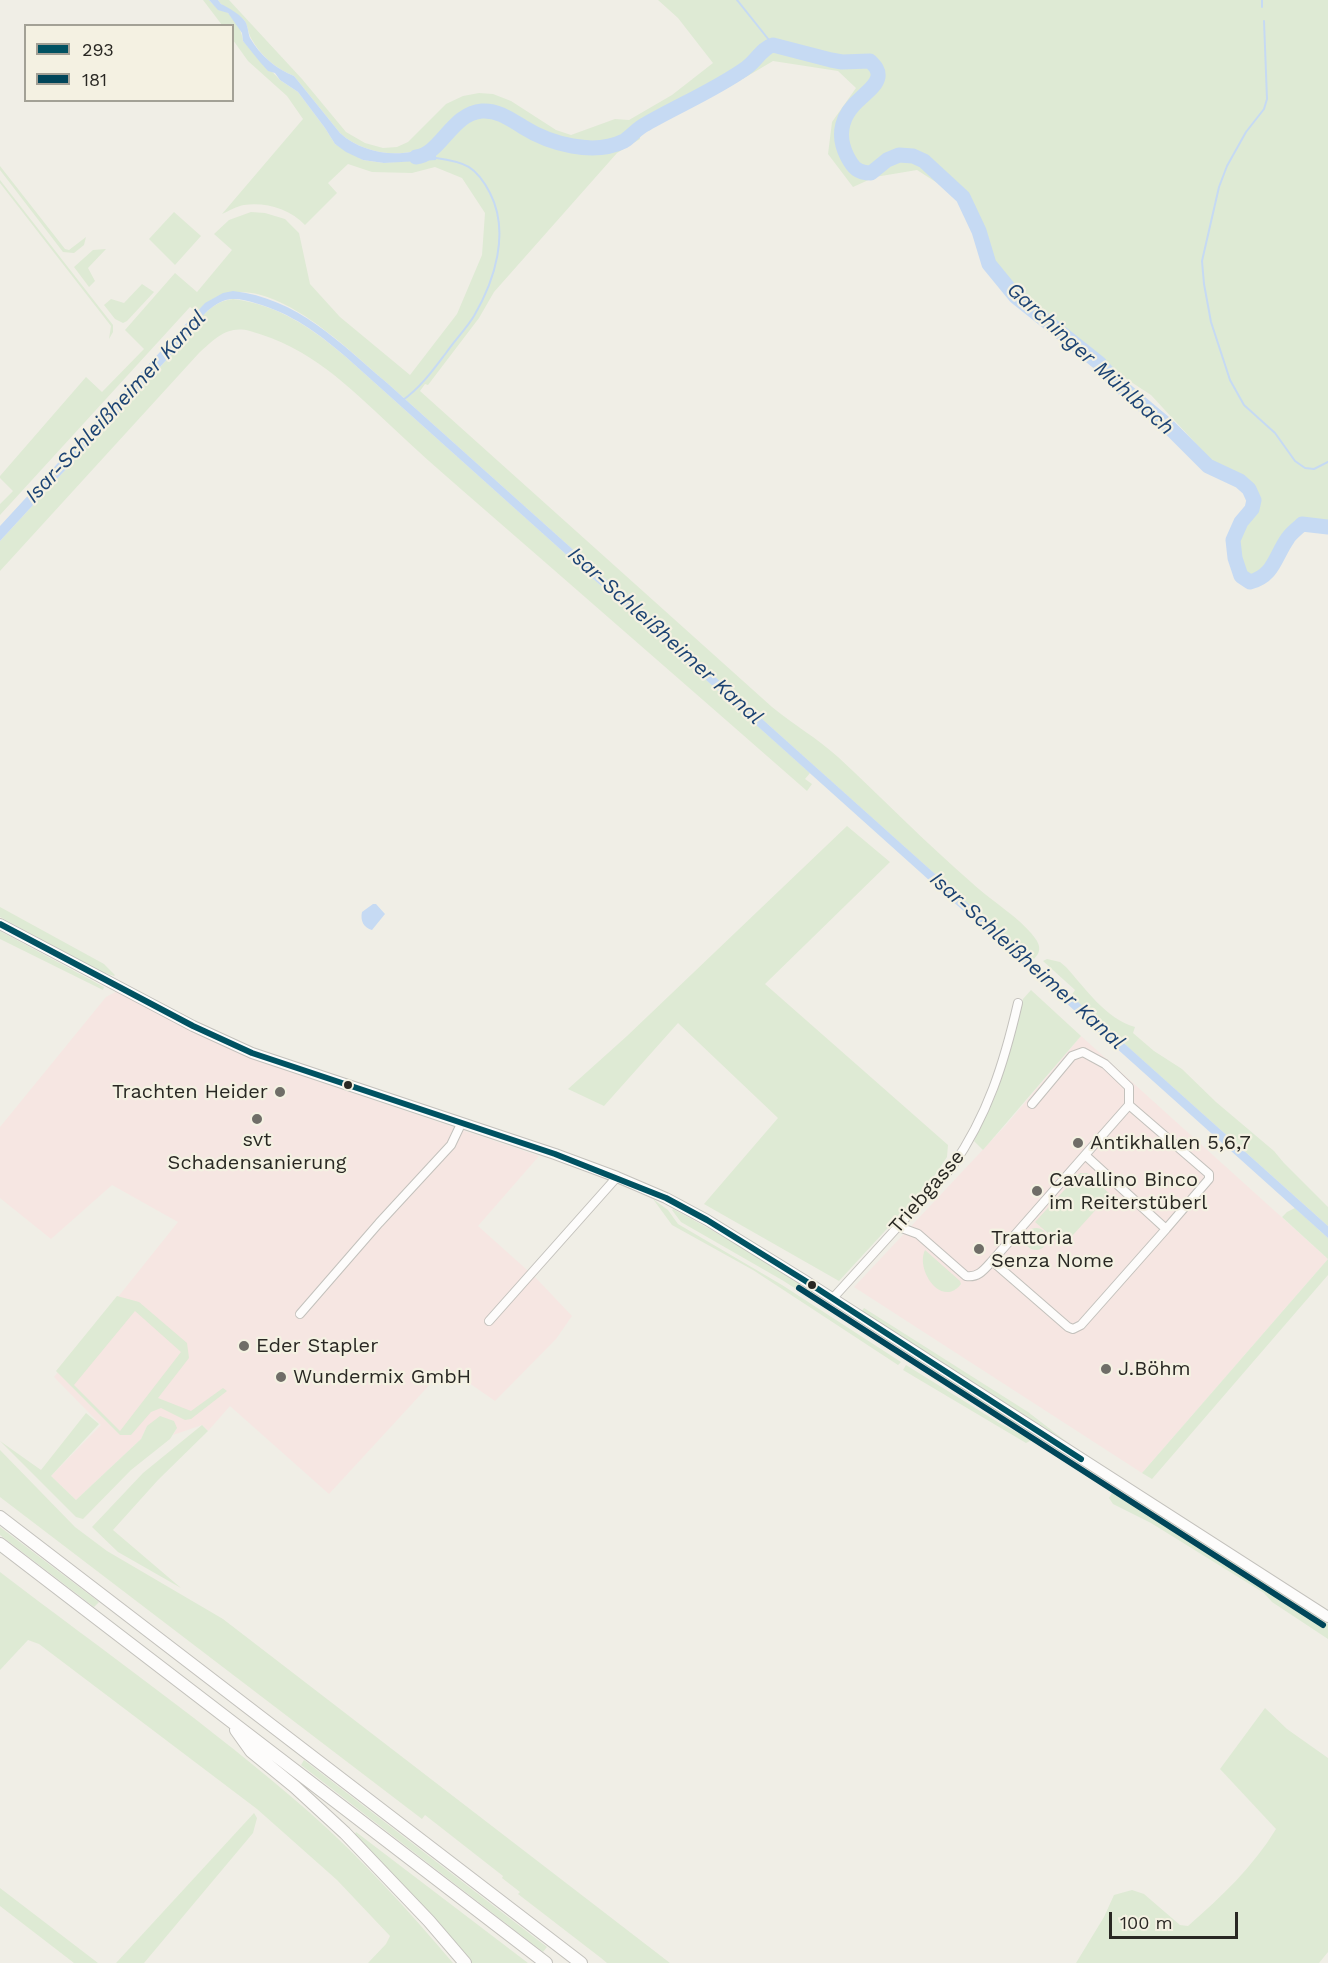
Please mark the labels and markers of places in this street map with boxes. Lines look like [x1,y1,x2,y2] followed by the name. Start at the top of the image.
[342,1079,354,1091] unlabelled marker
[112,1080,268,1104] place label: Trachten Heider
[273,1085,287,1099] marker: Trachten Heider
[250,1112,264,1126] marker: svt Schadensanierung
[168,1128,346,1175] place label: svt Schadensanierung
[1090,1131,1251,1155] place label: Antikhallen 5,6,7
[1071,1136,1085,1150] marker: Antikhallen 5,6,7
[1049,1168,1207,1215] place label: Cavallino Binco im Reiterstüberl
[1030,1184,1044,1198] marker: Cavallino Binco im Reiterstüberl
[991,1226,1114,1273] place label: Trattoria Senza Nome
[972,1242,986,1256] marker: Trattoria Senza Nome
[806,1279,818,1291] unlabelled marker
[256,1334,378,1358] place label: Eder Stapler
[237,1339,251,1353] marker: Eder Stapler
[1118,1357,1191,1381] place label: J.Böhm
[1099,1362,1113,1376] marker: J.Böhm
[293,1365,471,1389] place label: Wundermix GmbH
[274,1370,288,1384] marker: Wundermix GmbH

